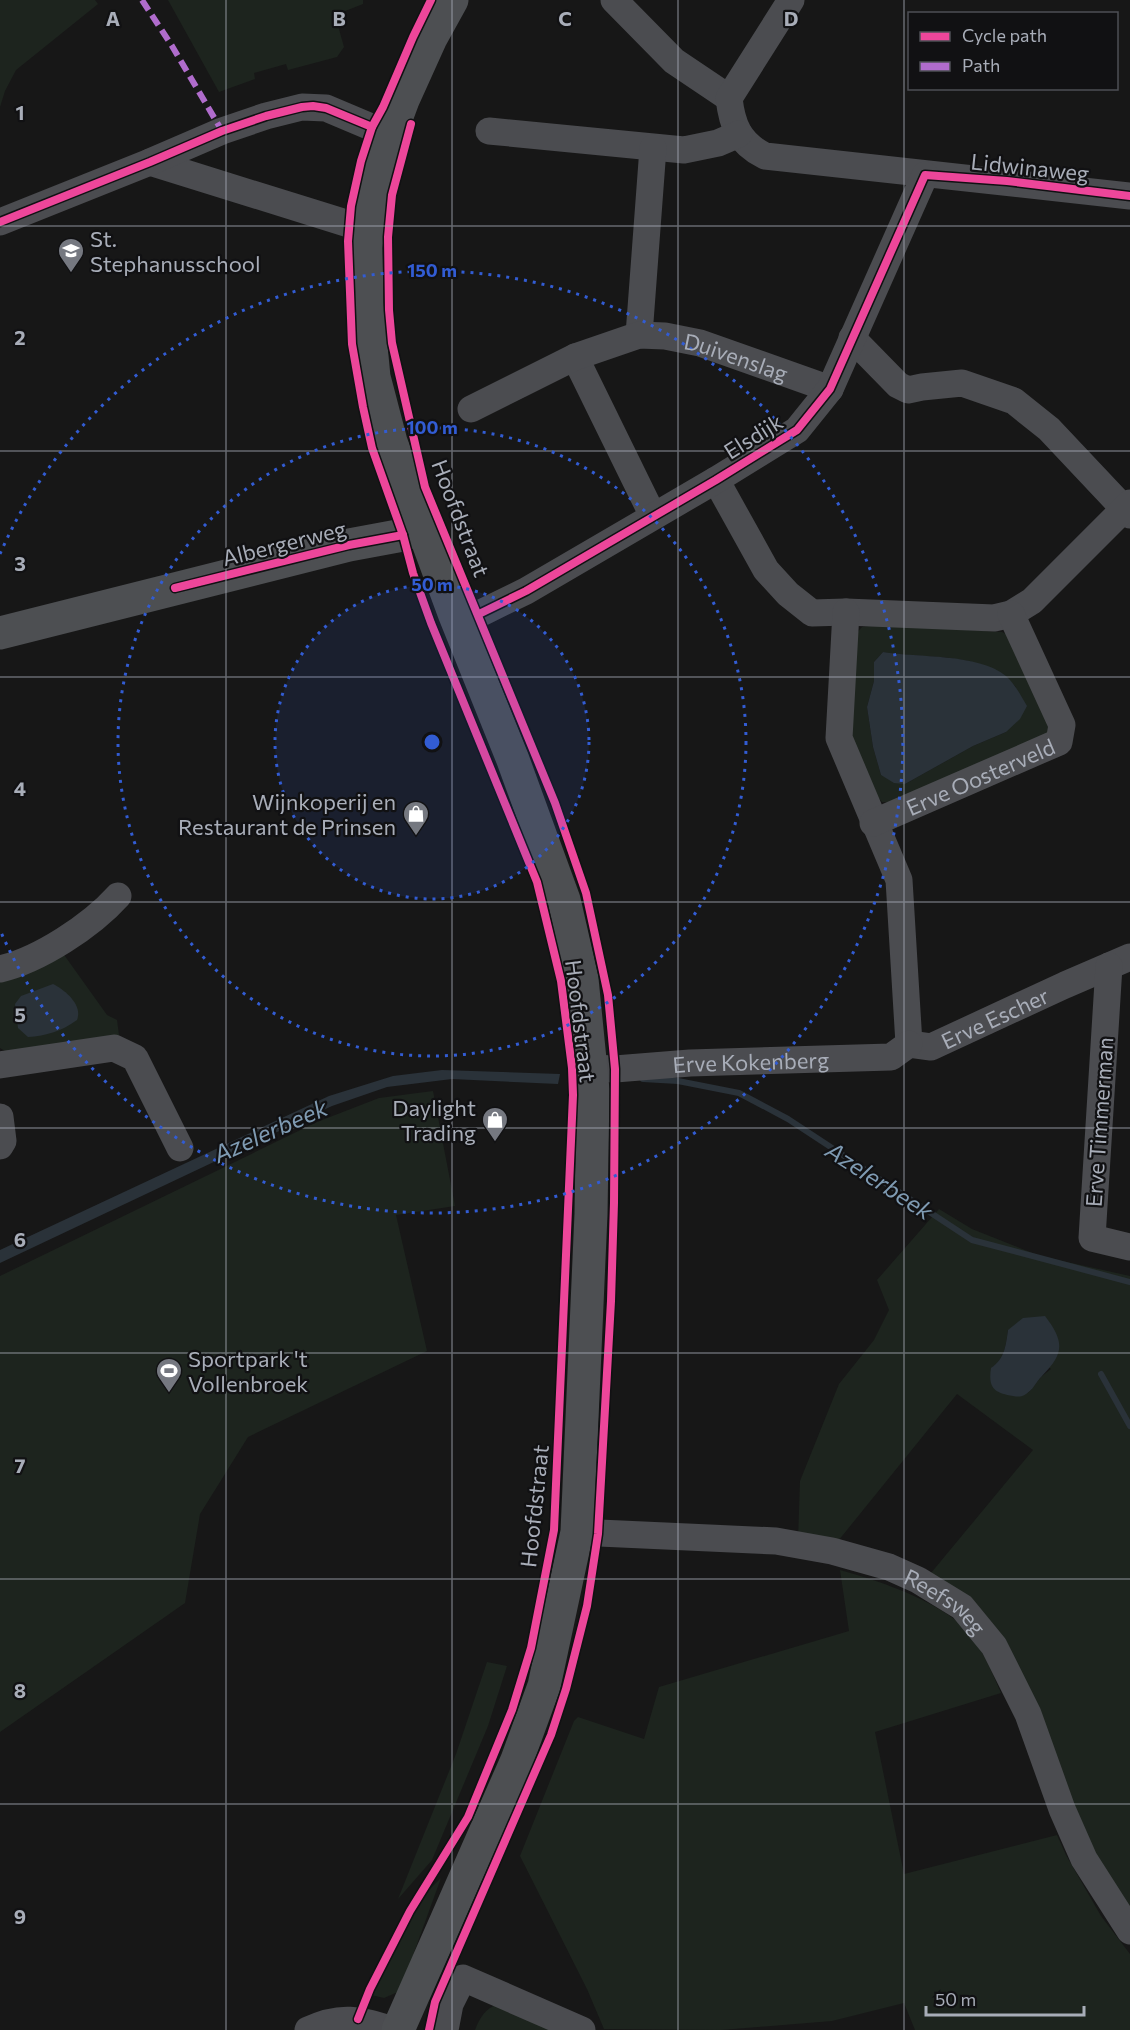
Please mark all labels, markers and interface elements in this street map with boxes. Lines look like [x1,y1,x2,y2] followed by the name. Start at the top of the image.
[106,6,120,30] text: A
[332,6,346,30] text: B
[558,6,572,30] text: C
[784,6,798,30] text: D
[908,12,1118,90] legend
[962,24,1047,46] text: Cycle path
[962,54,1000,76] text: Path
[15,100,25,124] text: 1
[969,147,1091,187] street label: Lidwinaweg
[90,225,261,277] place label: St. Stephanusschool
[56,236,86,274] school or university icon: St. Stephanusschool
[407,259,457,281] text: 150 m
[14,325,26,349] text: 2
[682,327,792,387] street label: Duivenslag
[718,407,788,465] street label: Elsdijk
[406,416,458,438] text: 100 m
[426,456,496,580] street label: Hoofdstraat
[219,515,349,571] street label: Albergerweg
[14,551,26,575] text: 3
[411,573,453,595] text: 50 m
[422,732,442,752] centre of rings
[902,732,1059,821] street label: Erve Oosterveld
[14,776,26,800] text: 4
[178,788,396,840] place label: Wijnkoperij en Restaurant de Prinsen
[401,799,431,837] shop icon: Wijnkoperij en Restaurant de Prinsen
[560,958,602,1084] street label: Hoofdstraat
[937,981,1053,1054] street label: Erve Escher
[14,1002,26,1026] text: 5
[1080,1036,1118,1208] street label: Erve Timmerman
[671,1045,830,1078] street label: Erve Kokenberg
[207,1092,333,1168] water label: Azelerbeek
[392,1094,476,1146] place label: Daylight Trading
[480,1105,510,1143] shop icon: Daylight Trading
[820,1134,940,1226] water label: Azelerbeek
[14,1227,26,1251] text: 6
[188,1345,308,1397] place label: Sportpark 't Vollenbroek
[154,1356,184,1394] sports icon: Sportpark 't Vollenbroek
[514,1443,554,1569] street label: Hoofdstraat
[15,1453,26,1477] text: 7
[901,1562,992,1640] street label: Reefsweg
[14,1678,26,1702] text: 8
[14,1904,26,1928] text: 9
[926,1979,1084,2017] scale bar
[935,1988,976,2010] text: 50 m

